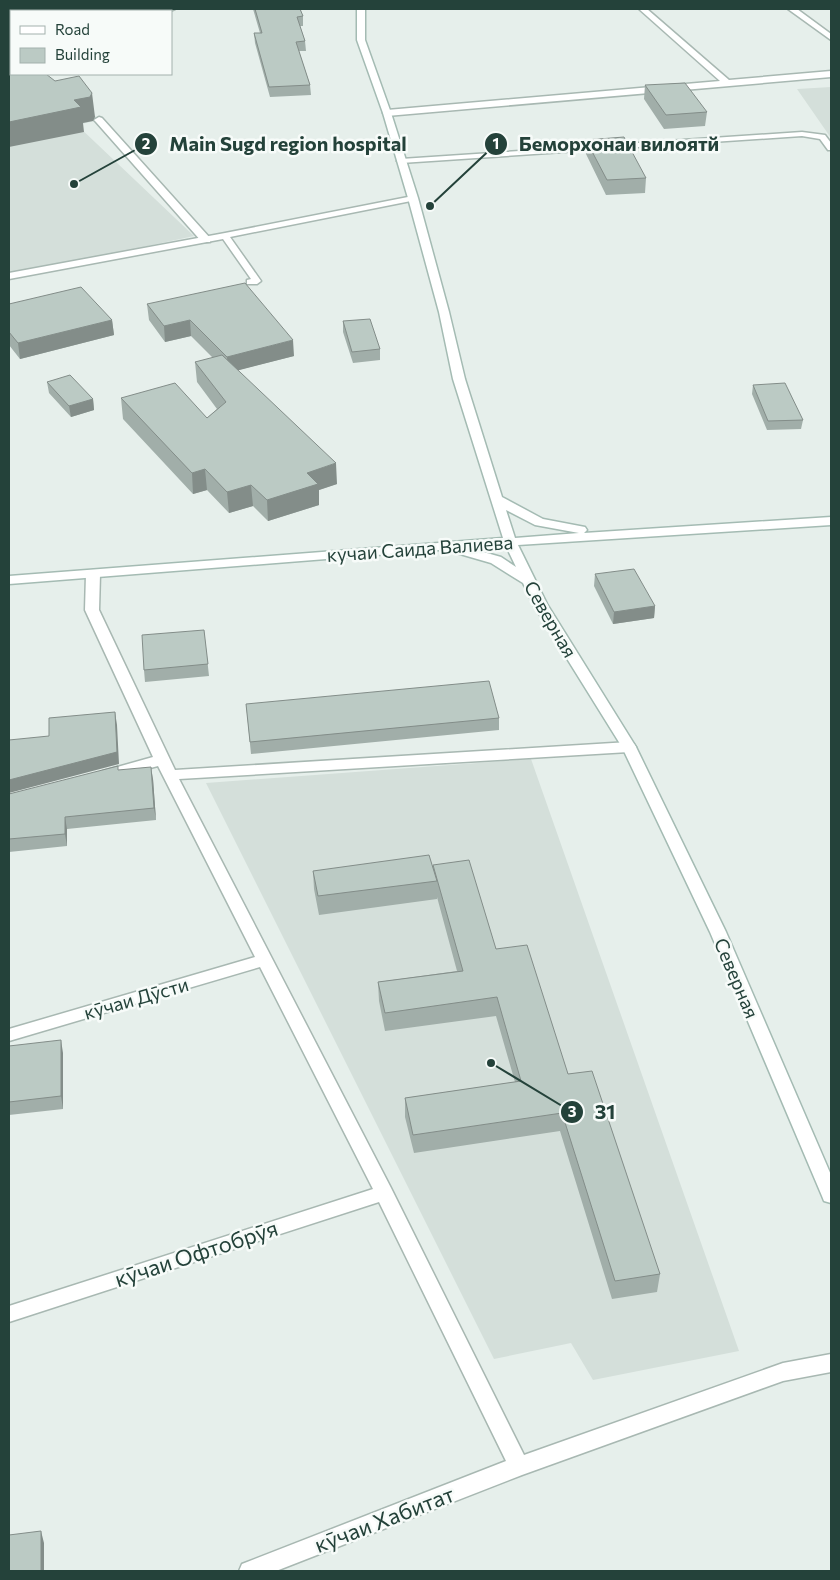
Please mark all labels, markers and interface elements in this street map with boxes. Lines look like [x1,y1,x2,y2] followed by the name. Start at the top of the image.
[10,10,172,75] legend
[55,20,90,38] text: Road
[55,45,110,63] text: Building
[484,126,729,161] callout: Беморхонаи вилоятй
[134,127,416,162] callout: Main Sugd region hospital
[169,131,407,155] text: Main Sugd region hospital
[519,131,719,155] text: Беморхонаи вилоятй
[142,134,150,152] text: 2
[493,134,499,152] text: 1
[326,530,514,566] street label: кучаи Саида Валиева
[520,576,582,662] street label: Северная
[710,934,764,1022] street label: Северная
[81,972,191,1024] street label: кӯчаи Дӯсти
[560,1095,625,1130] callout: 31
[595,1099,615,1123] text: 31
[568,1102,577,1120] text: 3
[111,1214,281,1292] street label: кӯчаи Офтобрӯя
[310,1480,458,1558] street label: кӯчаи Хабитат

